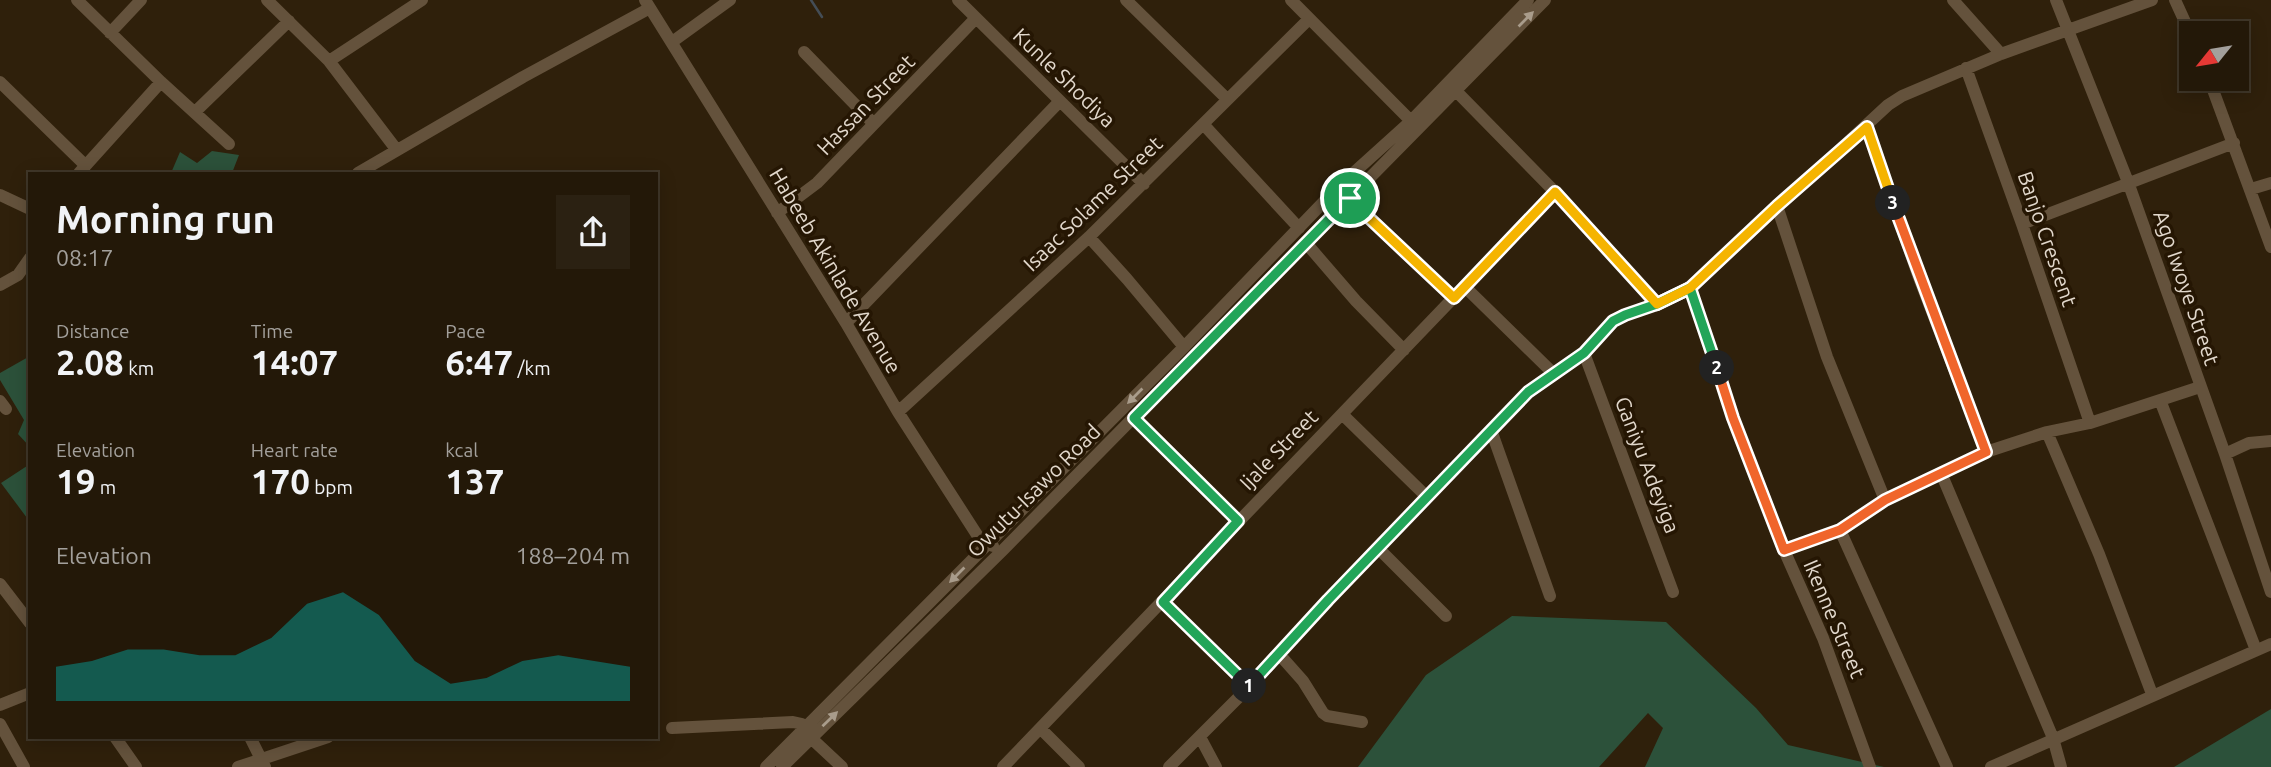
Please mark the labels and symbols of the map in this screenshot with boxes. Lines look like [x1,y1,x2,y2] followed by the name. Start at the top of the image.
[1518,11,1534,28] one-way arrow
[2179,21,2249,91] north arrow
[1009,23,1121,132] street label: Kunle Shodiya
[812,49,919,159] street label: Hassan Street
[1018,131,1167,276] street label: Isaac Solame Street
[765,164,907,377] street label: Habeeb Akinlade Avenue
[1320,168,1380,228] pin
[2014,168,2082,309] street label: Banjo Crescent
[1876,186,1910,220] pin: 3
[2149,207,2225,368] street label: Ago Iwoye Street
[1700,350,1734,386] pin: 2
[1126,387,1143,404] one-way arrow
[1611,393,1685,536] street label: Ganiyu Adeyiga
[1234,404,1322,494] street label: Ijale Street
[962,419,1105,562] street label: Owutu-Isawo Road
[1799,556,1871,681] street label: Ikenne Street
[949,566,966,583] one-way arrow
[1232,668,1266,704] pin: 1
[822,710,839,727] one-way arrow

